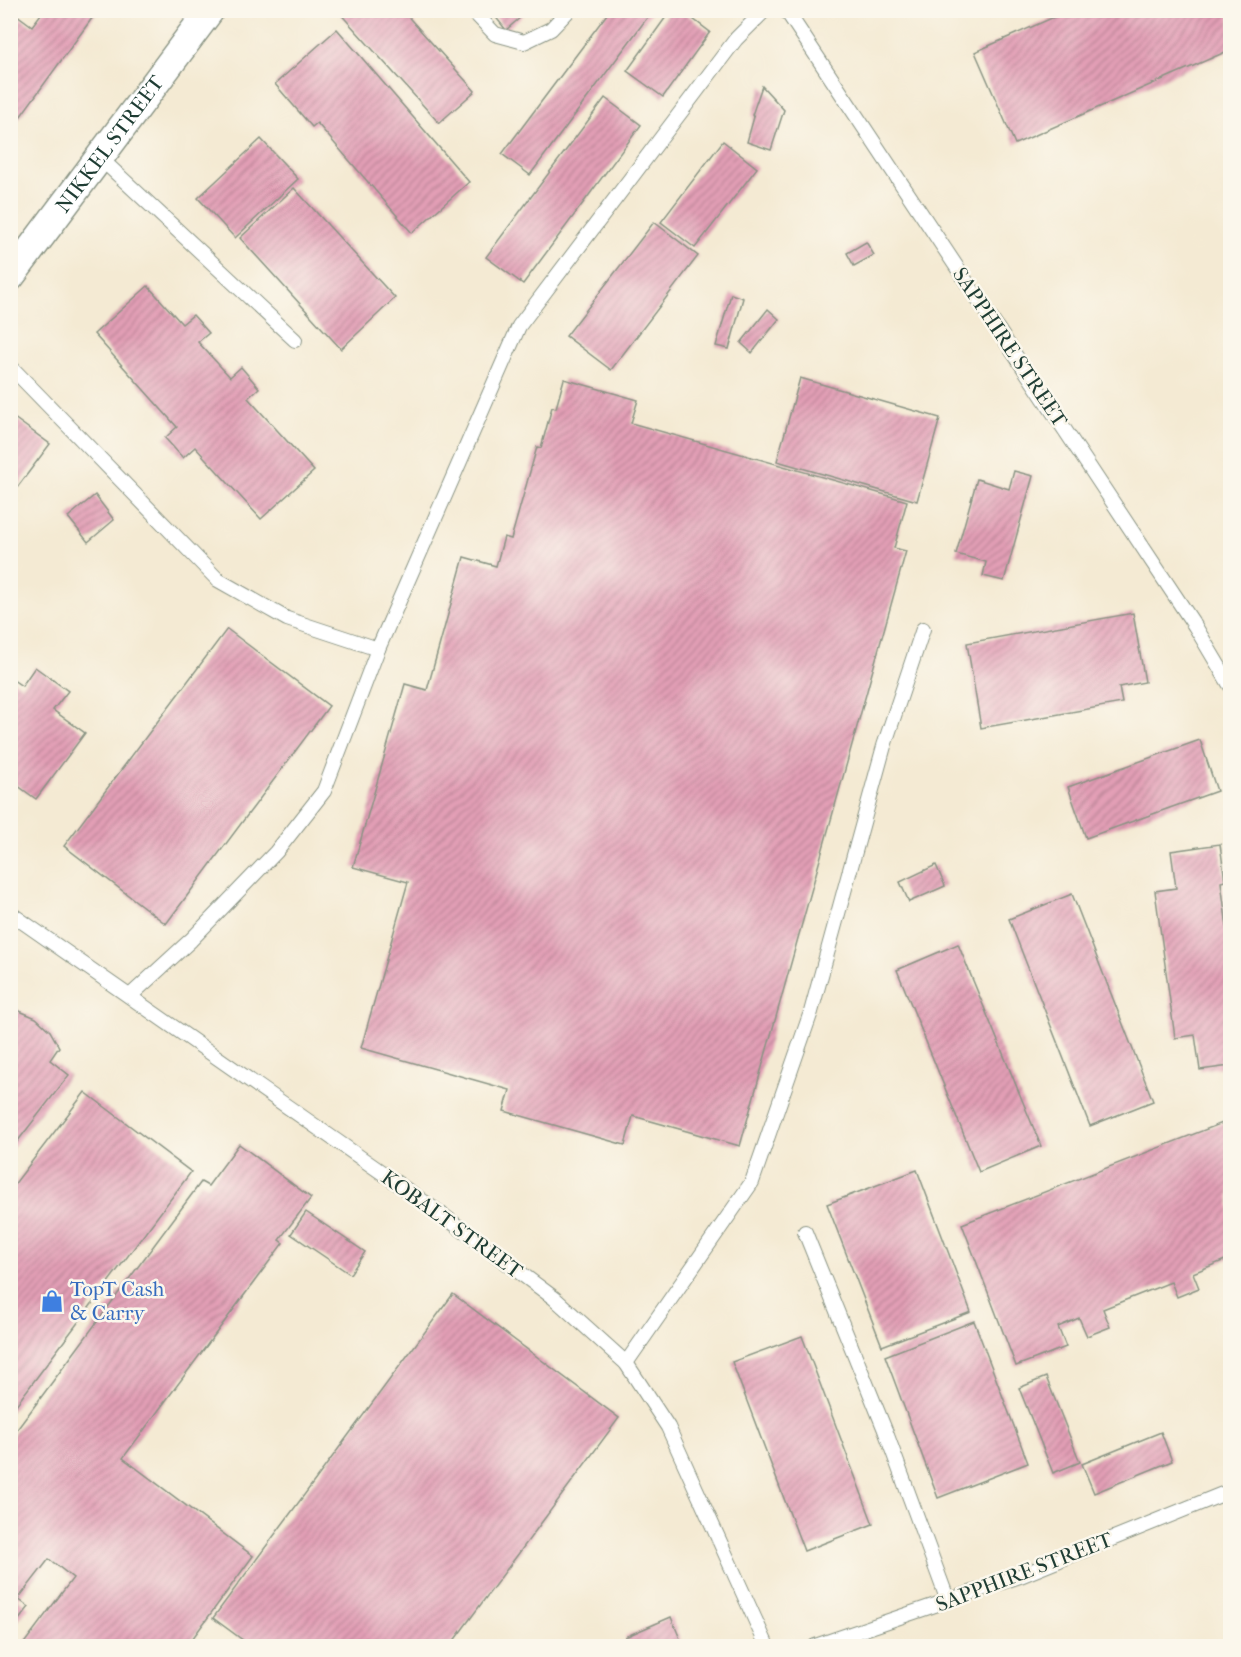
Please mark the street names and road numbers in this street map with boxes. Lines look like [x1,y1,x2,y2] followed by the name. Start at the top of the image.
[51,70,169,217] street label: NIKKEL STREET
[948,263,1073,432] street label: SAPPHIRE STREET
[377,1165,528,1284] street label: KOBALT STREET
[932,1527,1116,1617] street label: SAPPHIRE STREET

